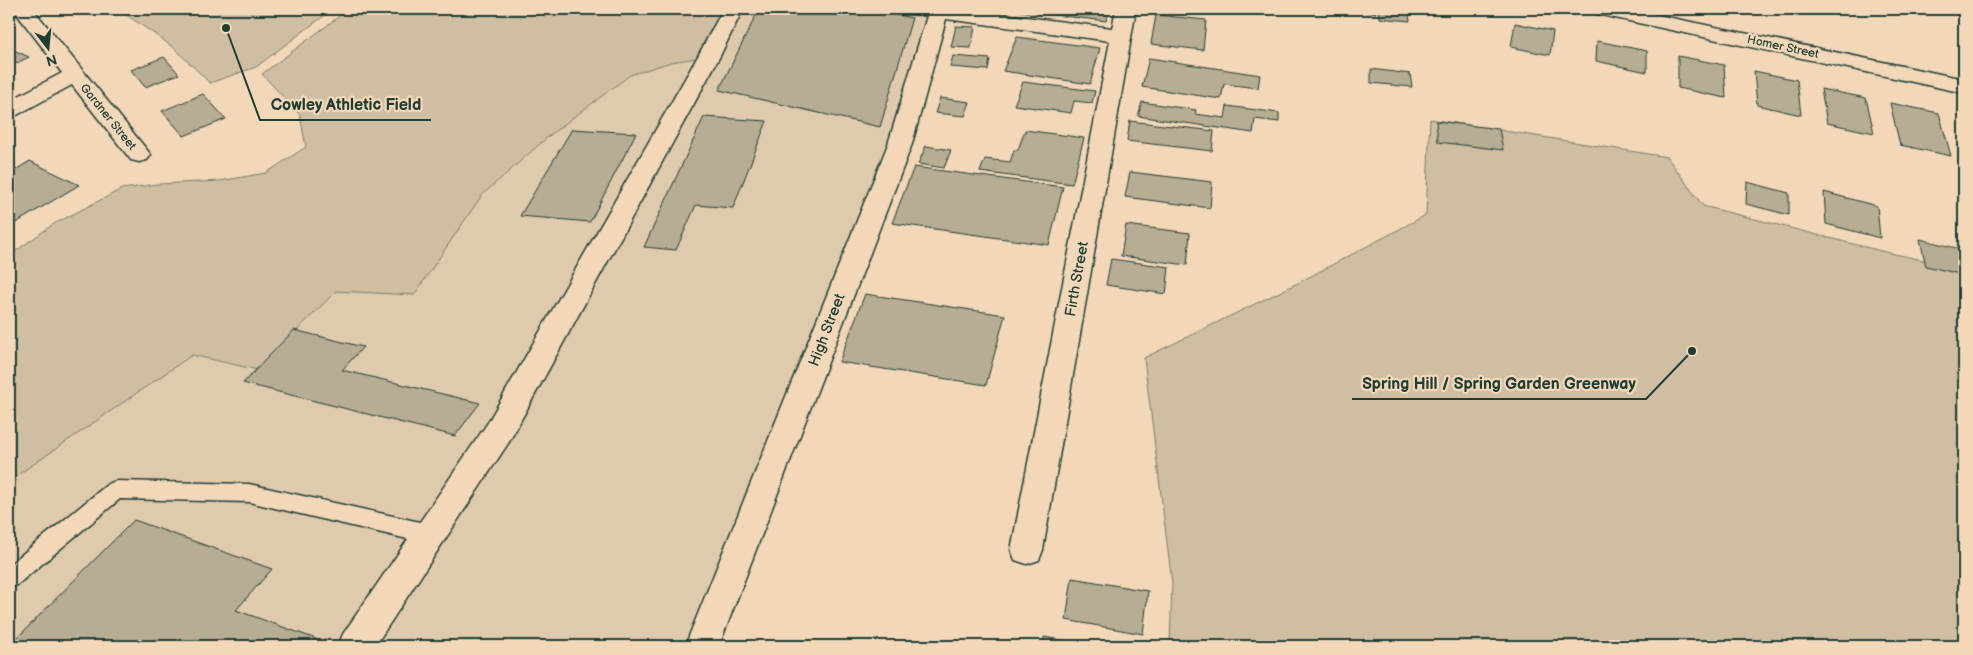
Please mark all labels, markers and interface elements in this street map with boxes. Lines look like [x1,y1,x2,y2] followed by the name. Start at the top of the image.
[22,22,72,72] north arrow
[1746,32,1821,62] street label: Homer Street
[44,50,59,70] text: N
[77,81,139,153] street label: Gardner Street
[260,89,431,120] callout: Cowley Athletic Field
[271,96,421,115] text: Cowley Athletic Field
[1061,240,1093,318] street label: Firth Street
[804,291,850,369] street label: High Street
[1352,368,1646,399] callout: Spring Hill / Spring Garden Greenway
[1362,375,1637,394] text: Spring Hill / Spring Garden Greenway

